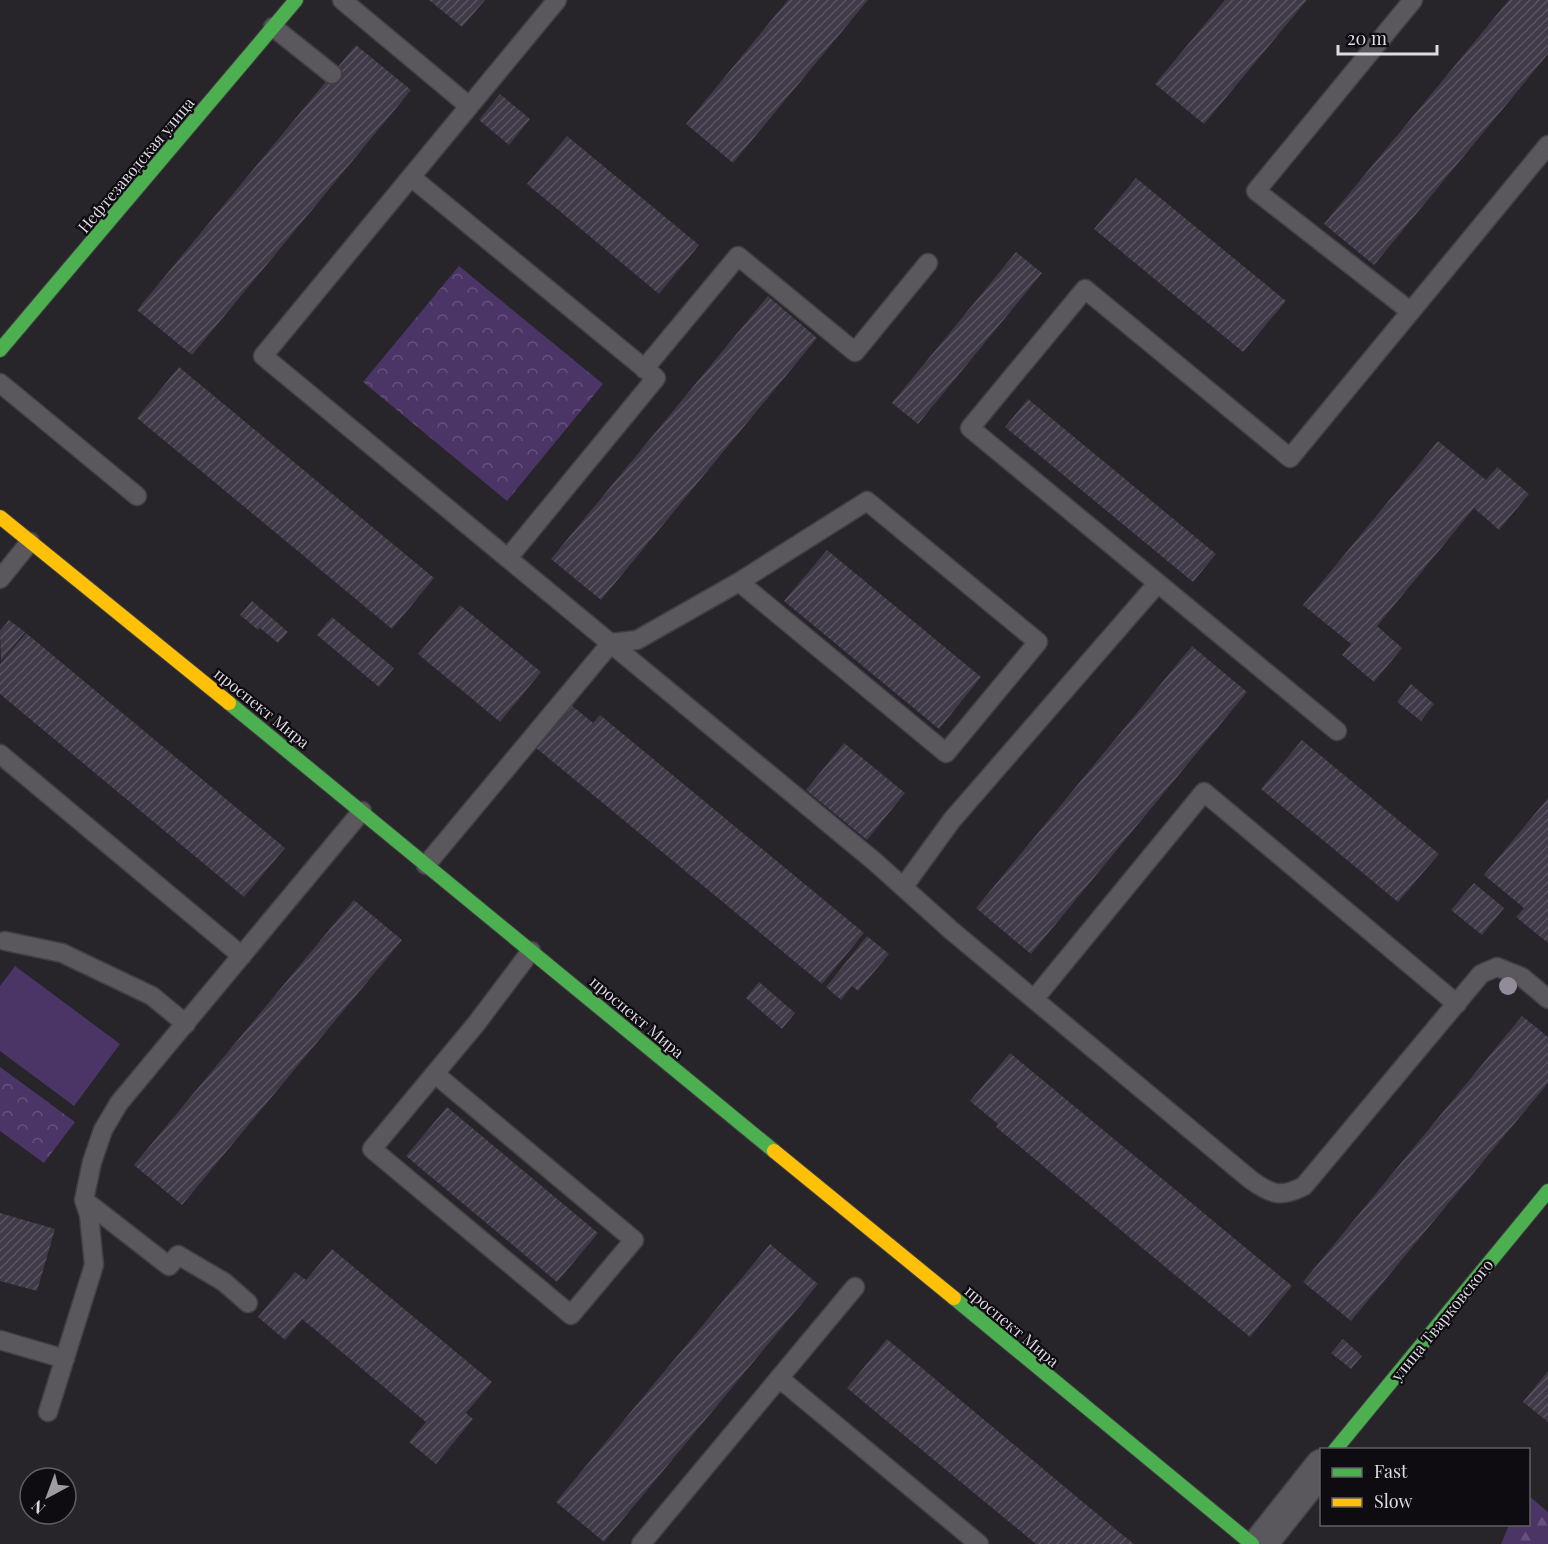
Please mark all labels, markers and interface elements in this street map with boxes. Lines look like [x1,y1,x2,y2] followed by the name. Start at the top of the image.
[1338,18,1437,56] scale bar
[1347,26,1387,50] text: 20 m
[73,93,199,237] street label: Нефтезаводская улица
[210,663,314,753] street label: проспект Мира
[586,971,689,1062] street label: проспект Мира
[1385,1254,1497,1386] street label: улица Тварковского
[961,1280,1064,1371] street label: проспект Мира
[1320,1448,1530,1526] legend
[1374,1459,1408,1483] text: Fast
[18,1466,78,1526] north arrow
[1374,1489,1412,1513] text: Slow
[26,1496,49,1519] text: N

